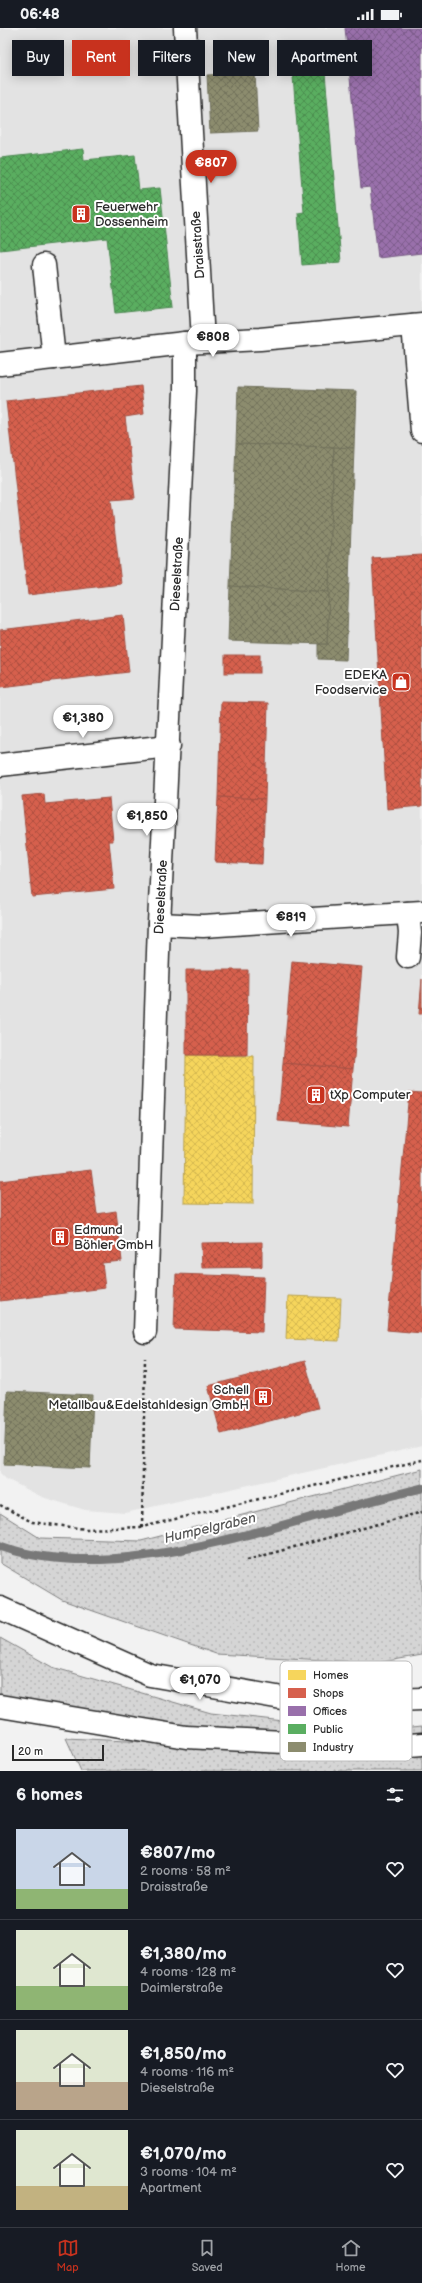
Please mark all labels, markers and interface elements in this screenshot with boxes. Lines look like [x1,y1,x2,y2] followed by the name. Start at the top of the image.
[20,5,60,24] text: 06:48
[12,40,64,76] chip: Buy
[72,40,130,76] chip: Rent
[138,40,205,76] chip: Filters
[213,40,269,76] chip: New
[277,40,372,76] chip: Apartment
[187,150,235,184] pin: €807
[195,155,227,171] text: €807
[95,199,169,230] place label: Feuerwehr Dossenheim
[70,203,92,225] building icon: Feuerwehr Dossenheim
[188,210,208,279] street label: Draisstraße
[189,324,237,358] pin: €808
[196,329,230,345] text: €808
[167,536,187,612] street label: Dieselstraße
[315,667,387,698] place label: EDEKA Foodservice
[390,671,412,693] shop icon: EDEKA Foodservice
[50,705,116,739] pin: €1,380
[62,710,104,726] text: €1,380
[114,803,180,837] pin: €1,850
[126,808,168,824] text: €1,850
[151,859,171,935] street label: Dieselstraße
[267,904,315,938] pin: €819
[276,909,306,925] text: €819
[305,1084,327,1106] building icon: tXp Computer
[330,1087,411,1103] place label: tXp Computer
[74,1222,154,1253] place label: Edmund Böhler GmbH
[49,1226,71,1248] building icon: Edmund Böhler GmbH
[48,1382,249,1413] place label: Schell Metallbau&Edelstahldesign GmbH
[252,1386,274,1408] building icon: Schell Metallbau&Edelstahldesign GmbH
[162,1509,258,1547] water label: Humpelgraben
[280,1661,412,1761] legend
[167,1667,233,1701] pin: €1,070
[313,1669,349,1682] text: Homes
[179,1672,221,1688] text: €1,070
[313,1687,344,1700] text: Shops
[313,1705,348,1718] text: Offices
[313,1723,343,1736] text: Public
[313,1741,353,1754] text: Industry
[12,1743,104,1762] scale bar
[18,1745,43,1758] text: 20 m
[384,1784,406,1806] icon: filters
[16,1785,83,1805] text: 6 homes
[140,1843,215,1863] text: €807/mo
[48,1845,96,1893] icon: home
[384,1858,406,1880] icon: heart
[140,1863,231,1879] text: 2 rooms · 58 m²
[140,1879,208,1895] text: Draisstraße
[140,1944,227,1964] text: €1,380/mo
[48,1946,96,1994] icon: home
[384,1959,406,1981] icon: heart
[140,1964,236,1980] text: 4 rooms · 128 m²
[140,1980,223,1996] text: Daimlerstraße
[140,2044,227,2064] text: €1,850/mo
[48,2046,96,2094] icon: home
[384,2059,406,2081] icon: heart
[140,2064,234,2080] text: 4 rooms · 116 m²
[140,2080,214,2096] text: Dieselstraße
[140,2144,226,2164] text: €1,070/mo
[48,2146,96,2194] icon: home
[384,2159,406,2181] icon: heart
[140,2164,237,2180] text: 3 rooms · 104 m²
[140,2180,201,2196] text: Apartment
[57,2237,79,2274] tab: Map
[192,2237,223,2274] tab: Saved
[336,2237,365,2274] tab: Home

